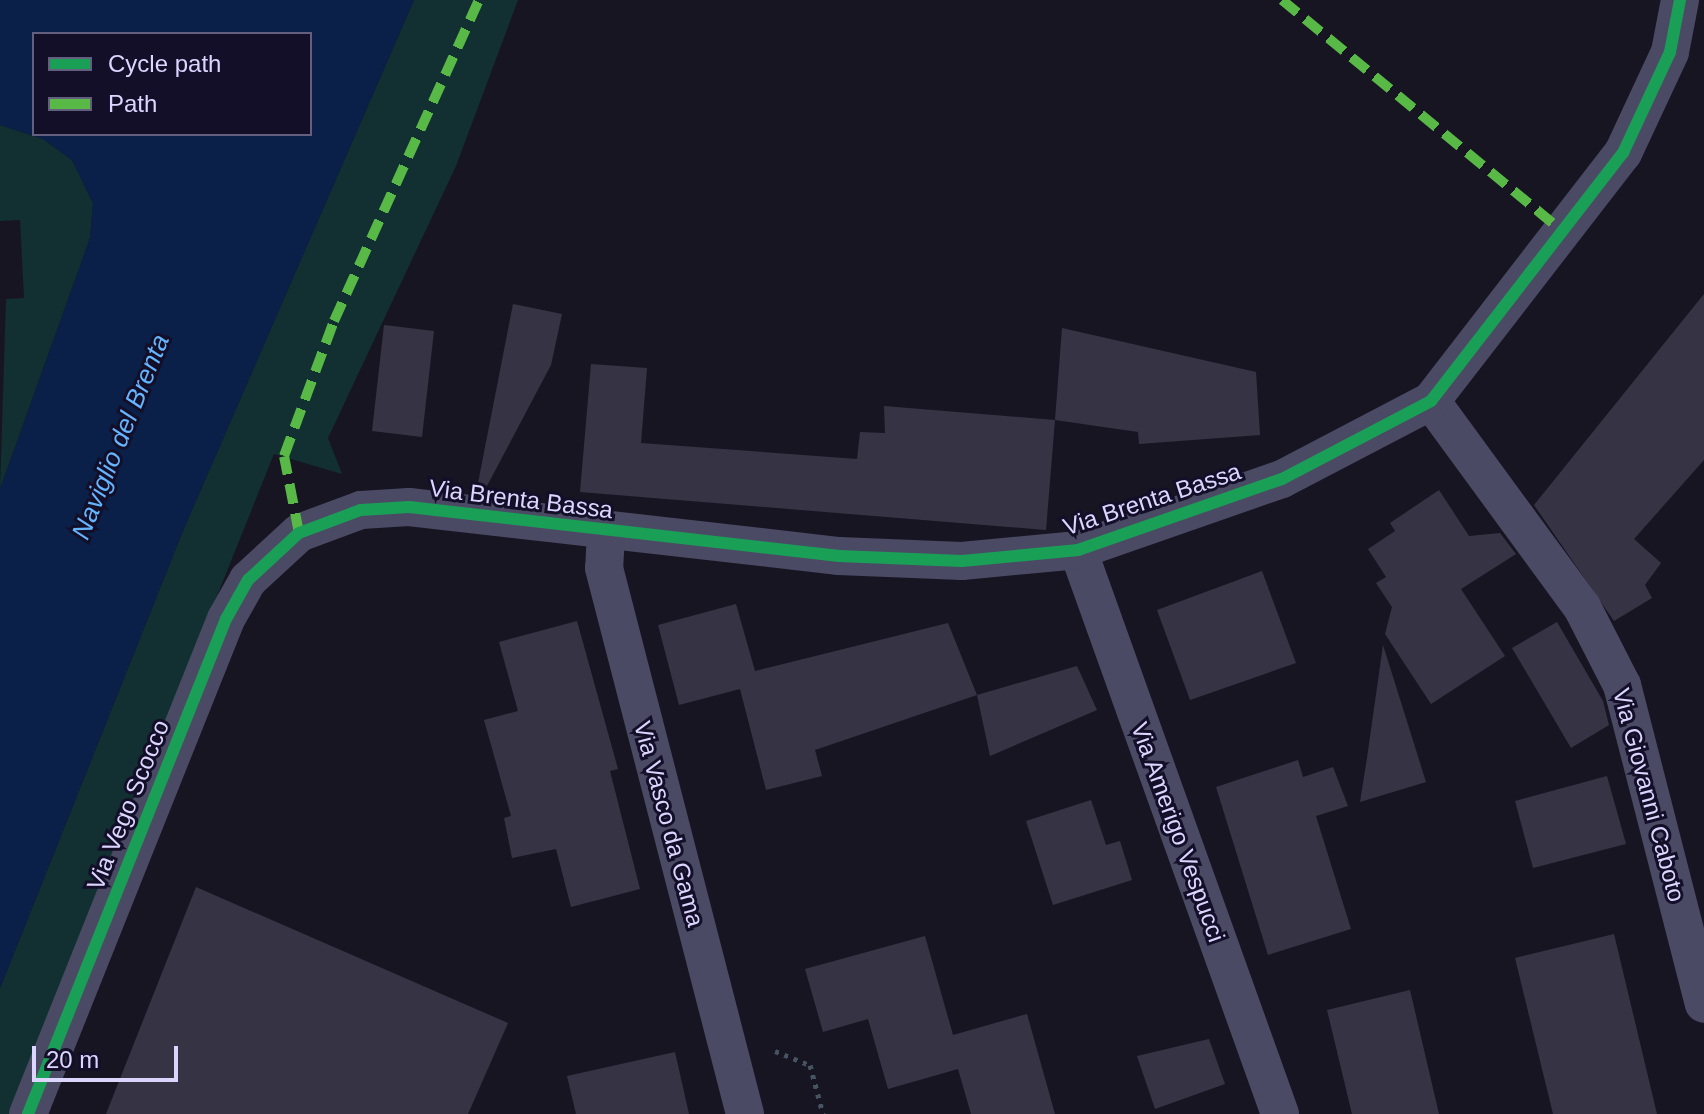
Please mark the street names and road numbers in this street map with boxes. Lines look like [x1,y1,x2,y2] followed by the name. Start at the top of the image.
[1060,457,1244,541] street label: Via Brenta Bassa
[427,473,615,525] street label: Via Brenta Bassa
[1607,685,1691,905] street label: Via Giovanni Caboto
[81,716,175,894] street label: Via Vego Scocco
[628,718,710,930] street label: Via Vasco da Gama
[1125,718,1231,946] street label: Via Amerigo Vespucci

